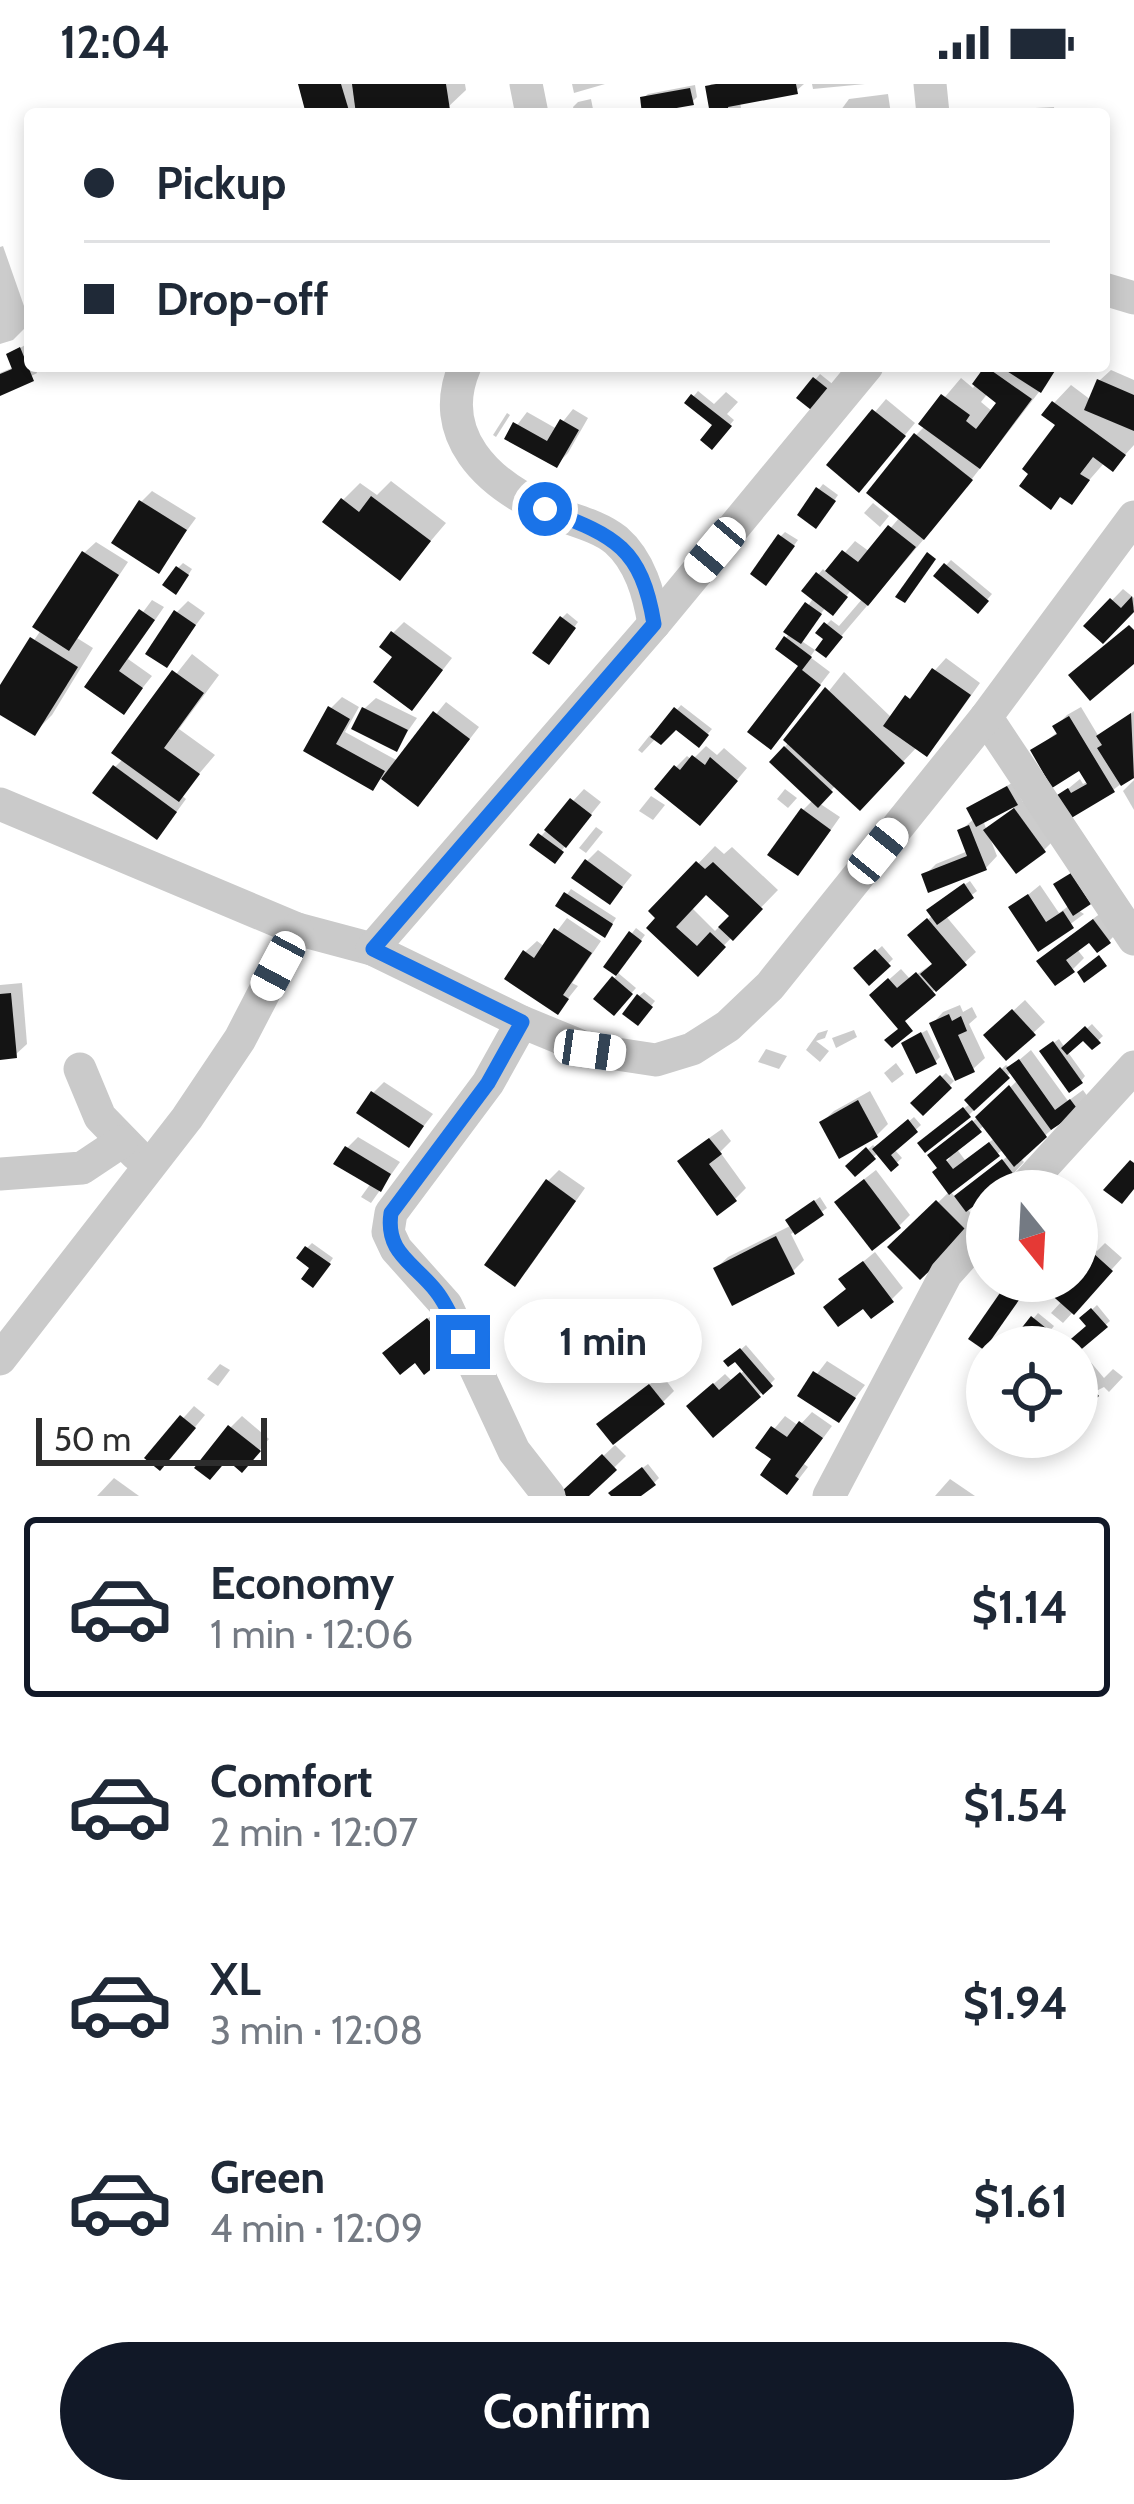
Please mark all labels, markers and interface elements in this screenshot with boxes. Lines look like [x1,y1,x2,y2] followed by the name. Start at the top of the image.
[60,15,170,69] text: 12:04
[156,156,286,210] text: Pickup
[156,272,329,326] text: Drop-off
[518,482,572,536] route start
[678,511,752,589] car
[841,812,915,890] car
[245,926,311,1006] car
[552,1027,628,1073] car
[966,1170,1098,1302] north arrow
[966,1170,1098,1458] map controls
[505,1300,703,1384] callout: 1 min
[436,1315,490,1369] route end
[559,1317,647,1365] text: 1 min
[966,1326,1098,1458] button: locate
[36,1412,267,1465] scale bar
[54,1419,131,1459] text: 50 m
[66,1553,174,1661] icon: car
[210,1556,394,1610] text: Economy
[972,1580,1068,1634] text: $1.14
[210,1610,413,1658] text: 1 min · 12:06
[66,1751,174,1859] icon: car
[210,1754,373,1808] text: Comfort
[963,1778,1068,1832] text: $1.54
[210,1808,418,1856] text: 2 min · 12:07
[66,1949,174,2057] icon: car
[210,1952,261,2006] text: XL
[963,1976,1068,2030] text: $1.94
[210,2006,423,2054] text: 3 min · 12:08
[66,2147,174,2255] icon: car
[210,2150,325,2204] text: Green
[973,2174,1068,2228] text: $1.61
[210,2204,423,2252] text: 4 min · 12:09
[60,2342,1074,2480] button: Confirm

